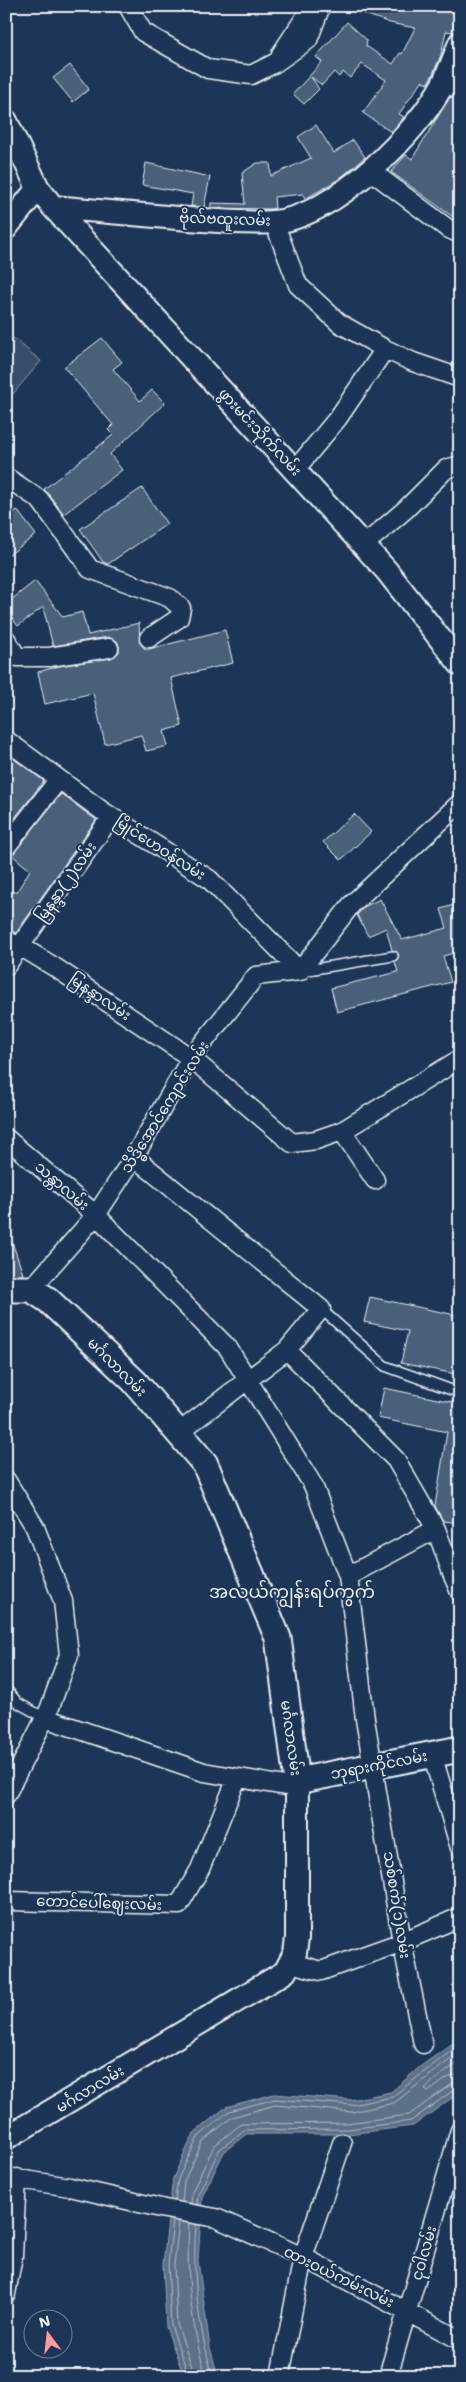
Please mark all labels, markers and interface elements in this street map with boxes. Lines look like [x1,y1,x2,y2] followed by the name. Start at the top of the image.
[179,207,271,233] street label: ဗိုလ်ဗထူးလမ်း
[213,384,306,482] street label: ဖွားမင်းသိုက်လမ်း
[110,811,209,886] street label: မြိုင်ဟေဝန်လမ်း
[31,838,103,927] street label: မြနန္ဒာ(၂)လမ်း
[64,969,135,1027] street label: မြနန္ဒာလမ်း
[116,1037,216,1178] street label: သိဒ္ဓိအောင်ကျောင်းလမ်း
[29,1157,93,1217] street label: သန္တာလမ်း
[83,1333,151,1401] street label: မင်္ဂလာလမ်း
[209,1579,375,1609] district label: အလယ်ကျွန်းရပ်ကွက်
[276,1699,306,1777] street label: မင်္ဂလာလမ်း
[329,1746,429,1786] street label: ဘုရားကိုင်လမ်း
[379,1850,415,1960] street label: သစ်စက်(၁)လမ်း
[36,1891,162,1917] street label: တောင်ပေါ်ဈေးလမ်း
[52,2061,128,2117] street label: မင်္ဂလာလမ်း
[407,2223,443,2283] street label: ငုဝါလမ်း
[281,2242,397,2312] street label: ထားဝယ်ကမ်းလမ်း
[22,2310,72,2360] north arrow
[37,2311,52,2332] text: N

